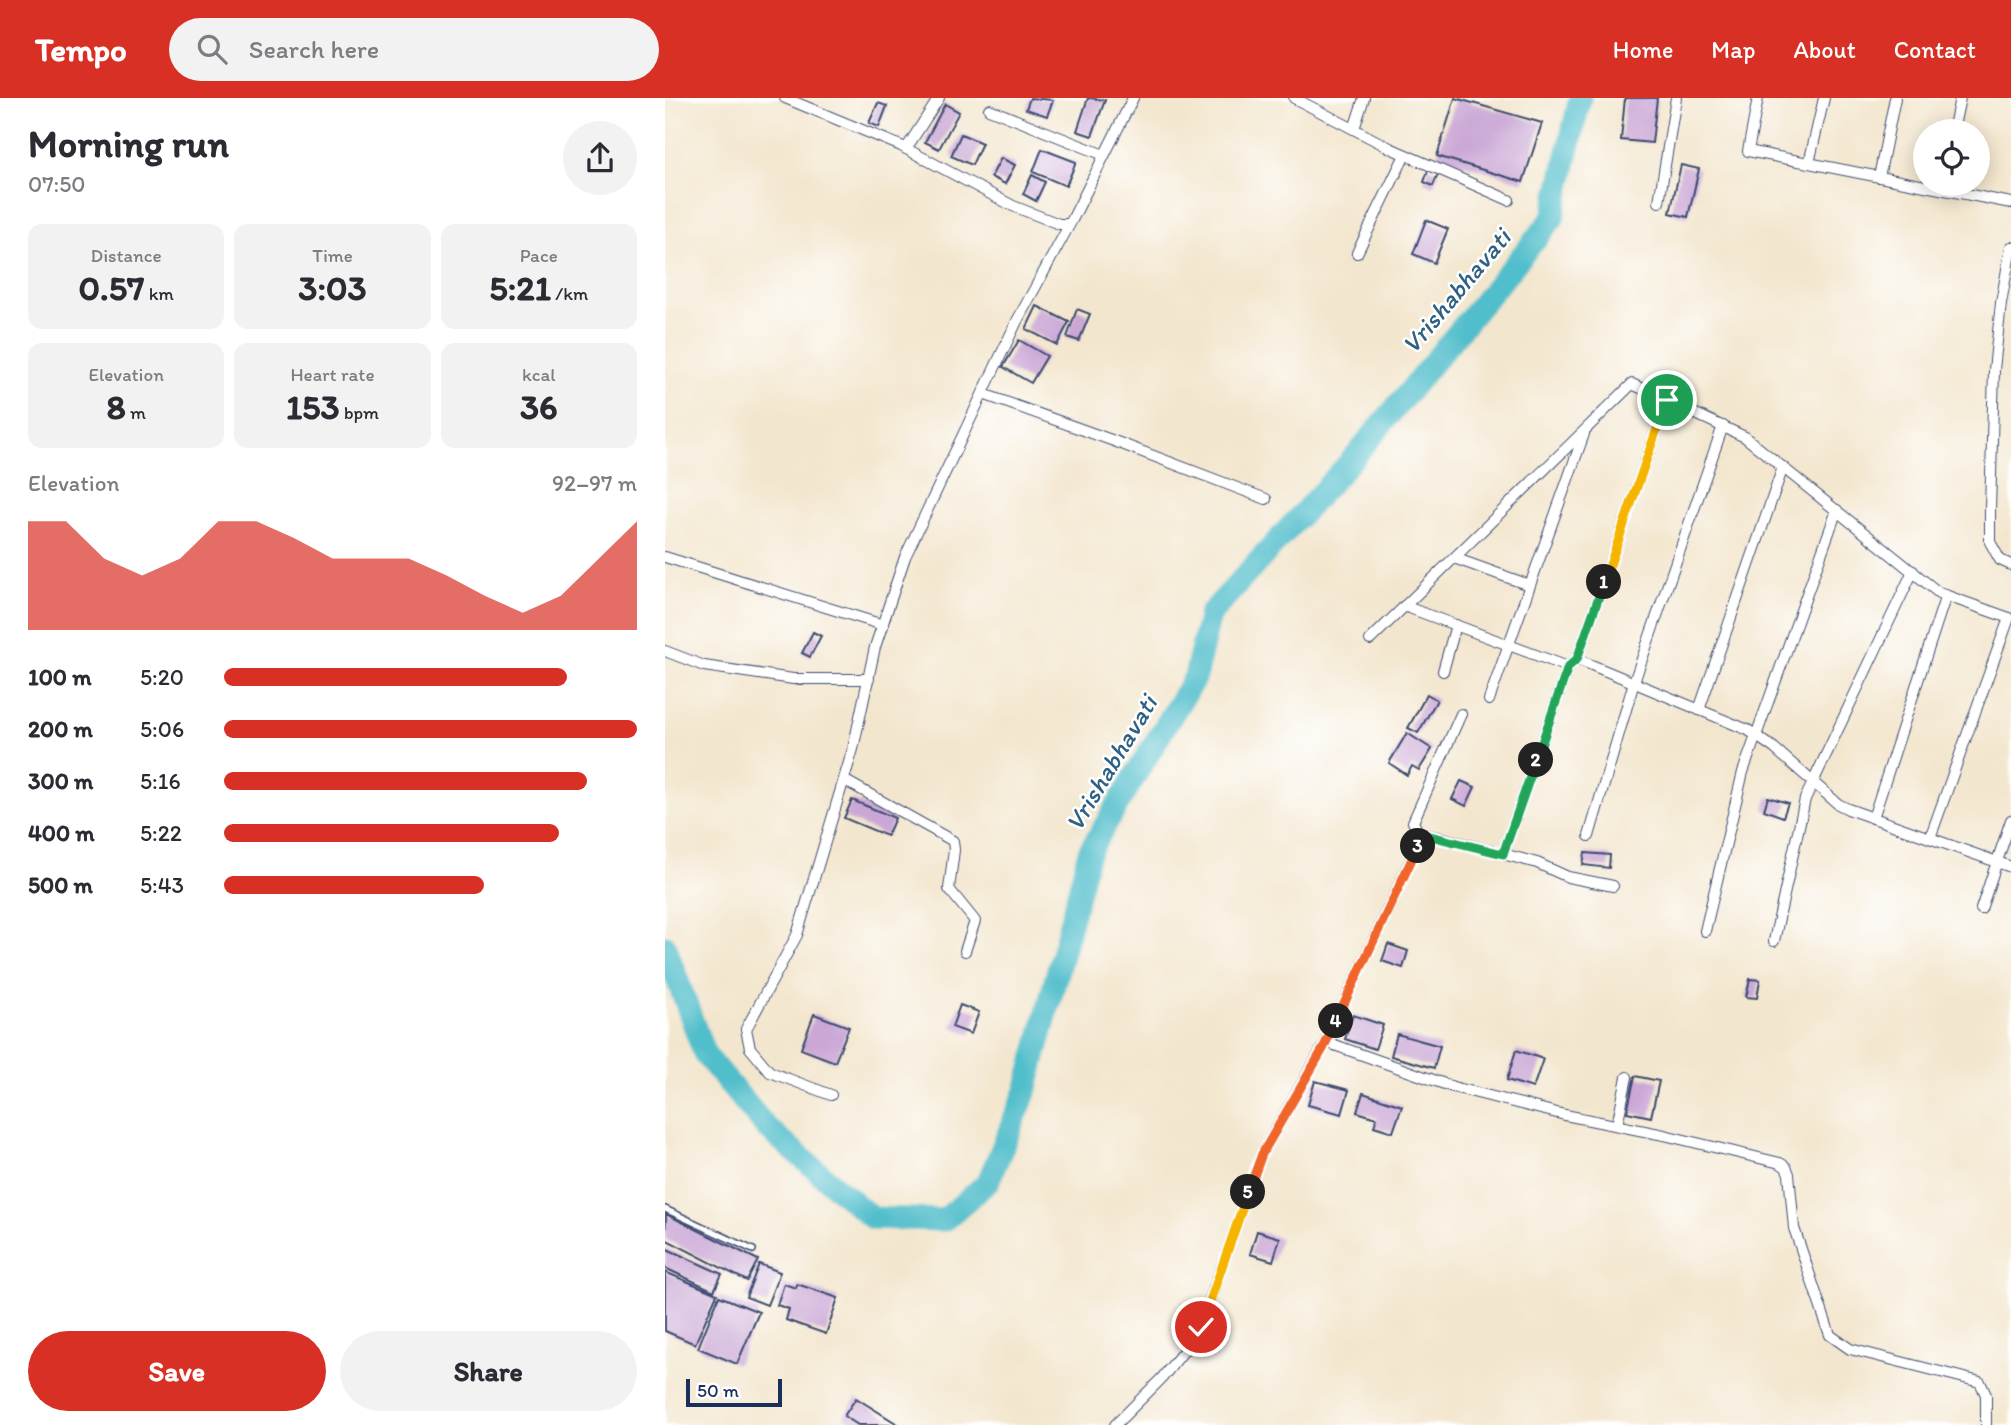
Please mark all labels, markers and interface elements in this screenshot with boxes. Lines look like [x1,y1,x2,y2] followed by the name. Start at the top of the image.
[169,18,659,81] search box
[35,30,127,69] text: Tempo
[193,30,231,68] icon: search
[249,33,379,65] text: Search here
[1613,35,1673,64] text: Home
[1711,35,1755,64] text: Map
[1793,35,1856,64] text: About
[1894,35,1976,64] text: Contact
[1913,119,1990,196] map controls
[1913,119,1990,196] button: locate
[28,121,229,167] text: Morning run
[563,121,637,195] button: share
[28,170,85,198] text: 07:50
[1395,220,1519,360] water label: Vrishabhavati
[91,244,162,267] text: Distance
[312,244,353,267] text: Time
[520,244,558,267] text: Pace
[79,267,144,309] text: 0.57
[298,267,367,309] text: 3:03
[489,267,551,309] text: 5:21
[144,282,174,305] text: km
[551,282,588,305] text: /km
[88,363,164,386] text: Elevation
[290,363,375,386] text: Heart rate
[522,363,556,386] text: kcal
[1637,370,1697,430] pin
[1648,381,1686,419] icon: arrive
[106,386,126,428] text: 8
[286,386,340,428] text: 153
[520,386,558,428] text: 36
[126,401,146,424] text: m
[340,401,379,424] text: bpm
[28,469,119,497] text: Elevation
[552,469,637,497] text: 92–97 m
[1587,564,1621,600] pin: 1
[1599,570,1608,593] text: 1
[28,663,92,691] text: 100 m
[140,663,184,691] text: 5:20
[1058,687,1165,837] water label: Vrishabhavati
[28,715,93,743] text: 200 m
[140,715,184,743] text: 5:06
[1519,742,1553,778] pin: 2
[1531,748,1541,771] text: 2
[28,767,93,795] text: 300 m
[140,767,181,795] text: 5:16
[28,819,95,847] text: 400 m
[140,819,182,847] text: 5:22
[1401,828,1435,864] pin: 3
[1412,834,1423,857] text: 3
[28,871,93,899] text: 500 m
[140,871,184,899] text: 5:43
[1319,1004,1353,1038] pin: 4
[1330,1009,1341,1032] text: 4
[1231,1174,1265,1210] pin: 5
[1243,1180,1252,1203] text: 5
[1171,1297,1231,1357] pin
[1182,1308,1220,1346] icon: check
[28,1331,326,1411] button: Save
[340,1331,637,1411] button: Share
[686,1376,782,1408] scale bar
[697,1379,739,1402] text: 50 m

